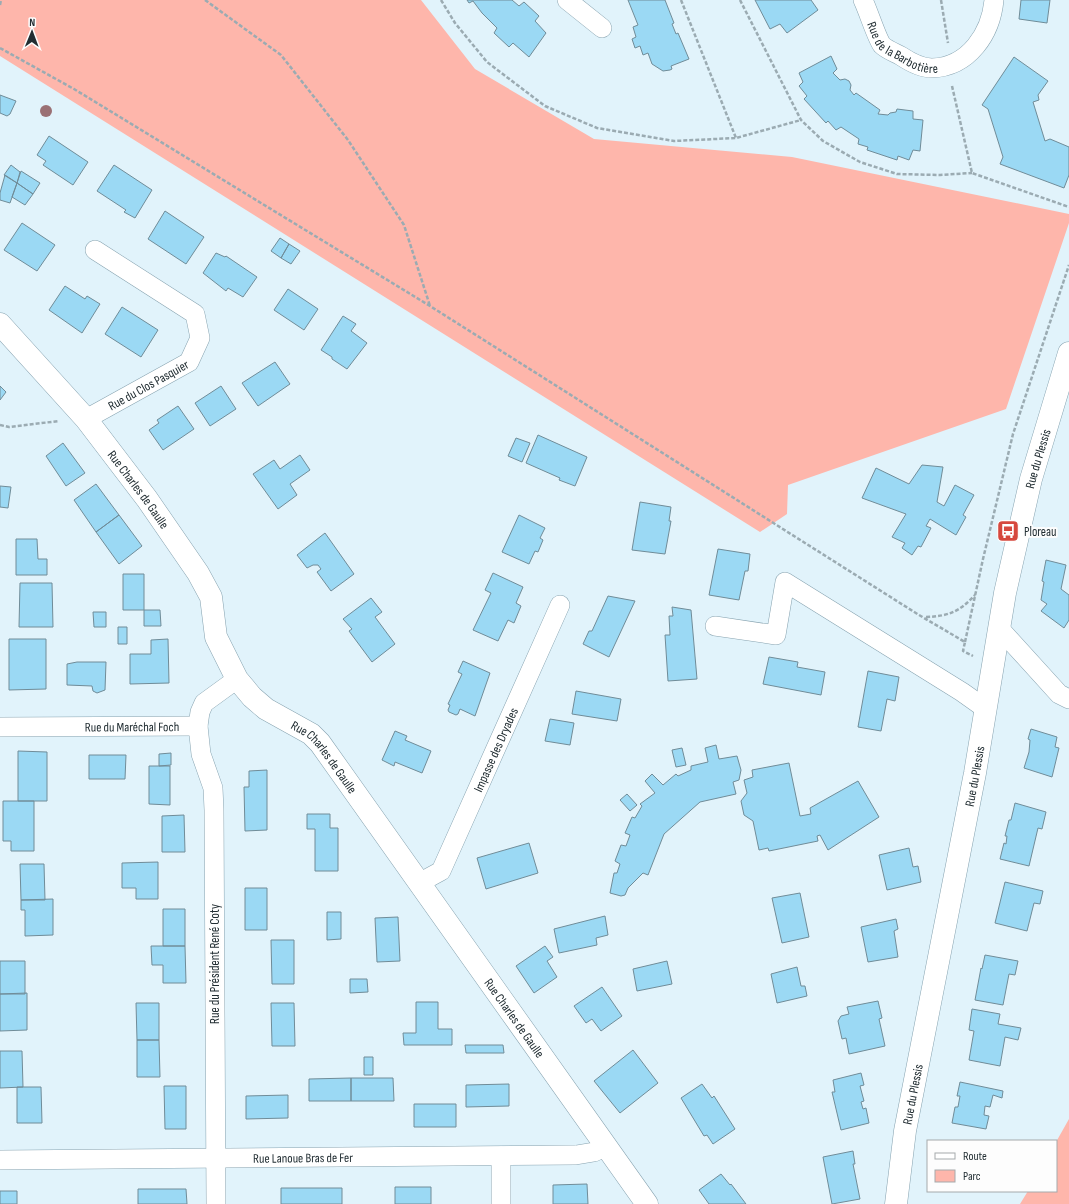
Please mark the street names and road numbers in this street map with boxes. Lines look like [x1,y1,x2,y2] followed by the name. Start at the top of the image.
[863,19,939,77] street label: Rue de la Barbotière
[105,357,192,414] street label: Rue du Clos Pasquier
[1022,427,1055,490] street label: Rue du Plessis
[104,447,172,532] street label: Rue Charles de Gaulle
[470,705,522,795] street label: Impasse des Dryades
[288,718,360,797] street label: Rue Charles de Gaulle
[85,719,179,736] street label: Rue du Maréchal Foch
[962,745,988,808] street label: Rue du Plessis
[207,904,223,1024] street label: Rue du Président René Coty
[480,975,548,1061] street label: Rue Charles de Gaulle
[899,1063,927,1126] street label: Rue du Plessis
[253,1150,353,1167] street label: Rue Lanoue Bras de Fer

